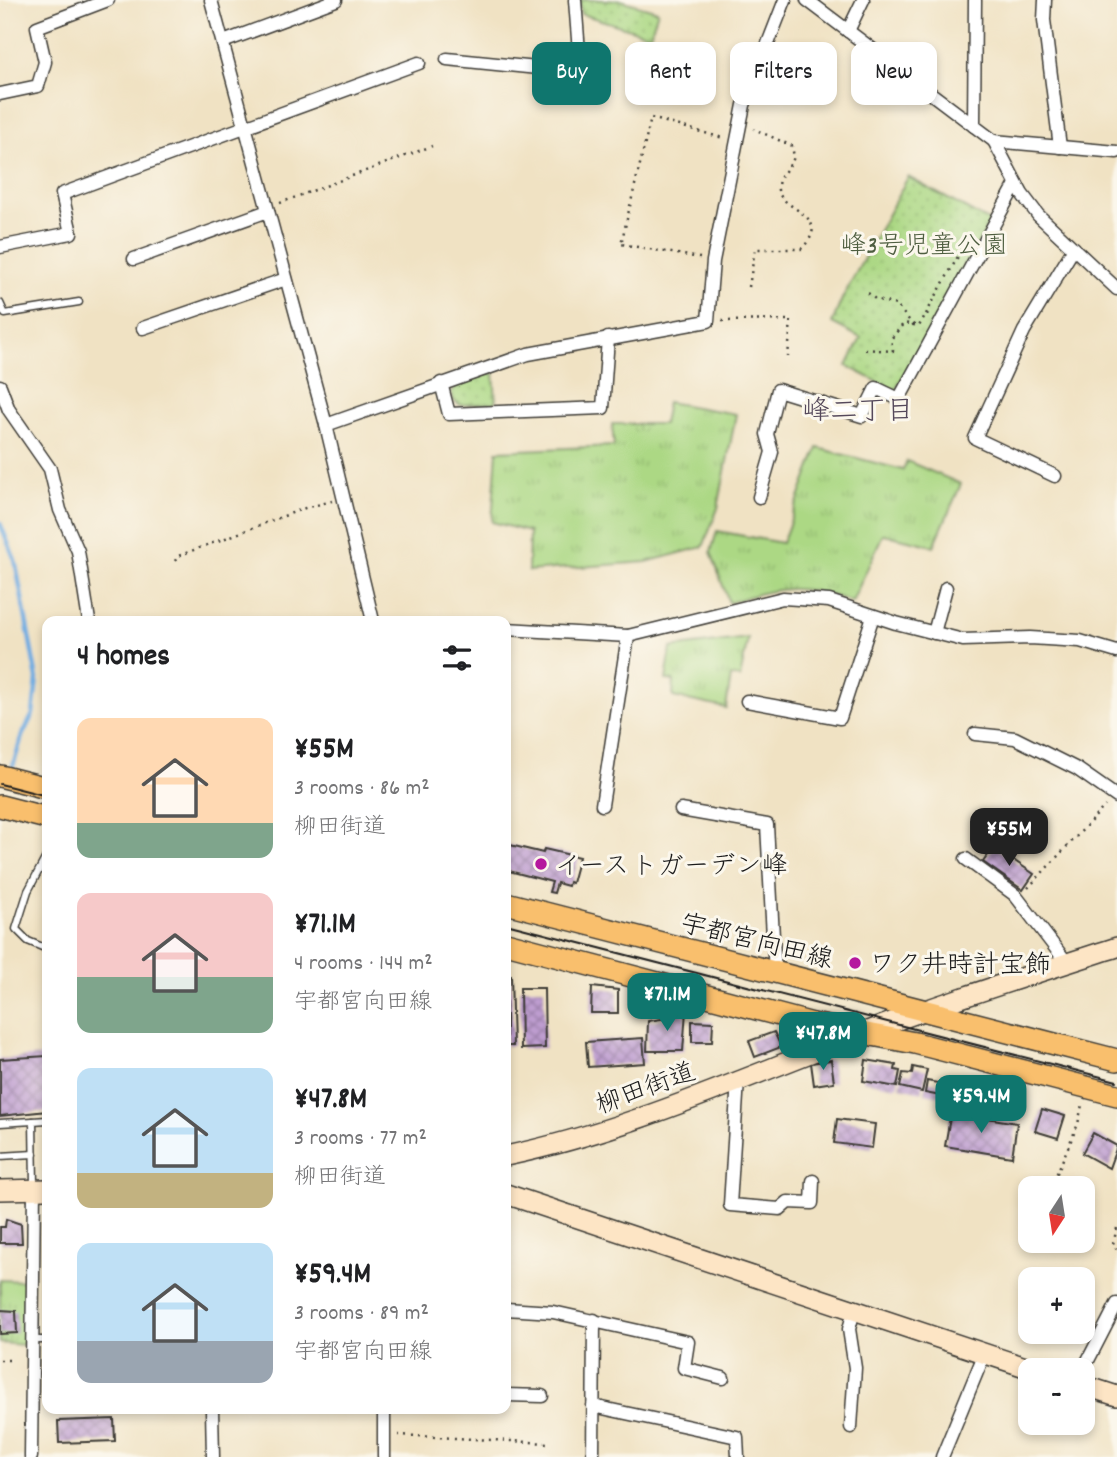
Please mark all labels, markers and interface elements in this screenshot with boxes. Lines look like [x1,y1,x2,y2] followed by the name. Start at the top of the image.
[532,42,611,105] chip: Buy
[625,42,716,105] chip: Rent
[730,42,837,105] chip: Filters
[851,42,937,105] chip: New
[840,229,1008,266] park label: 峰3号児童公園
[802,394,914,434] district label: 峰二丁目
[77,637,170,680] text: 4 homes
[438,639,476,677] icon: filters
[294,730,354,773] text: ¥55M
[133,746,217,830] icon: home
[294,773,430,806] text: 3 rooms · 86 m²
[968,808,1050,868] pin: ¥55M
[294,812,386,845] text: 柳田街道
[986,814,1032,847] text: ¥55M
[555,849,787,886] place label: イーストガーデン峰
[533,856,549,872] marker: イーストガーデン峰
[294,905,356,948] text: ¥71.1M
[676,907,836,980] street label: 宇都宮向田線
[133,921,217,1005] icon: home
[294,948,433,981] text: 4 rooms · 144 m²
[869,948,1051,985] place label: ワク井時計宝飾
[847,955,863,971] marker: ワク井時計宝飾
[610,974,724,1033] pin: ¥71.1M
[643,979,691,1012] text: ¥71.1M
[294,987,432,1020] text: 宇都宮向田線
[766,1012,880,1072] pin: ¥47.8M
[795,1018,851,1051] text: ¥47.8M
[591,1055,701,1125] street label: 柳田街道
[924,1076,1038,1135] pin: ¥59.4M
[294,1080,367,1123] text: ¥47.8M
[951,1081,1011,1114] text: ¥59.4M
[133,1096,217,1180] icon: home
[294,1123,427,1156] text: 3 rooms · 77 m²
[294,1162,386,1195] text: 柳田街道
[1018,1176,1096,1253] north arrow
[1018,1176,1095,1435] map controls
[294,1255,371,1298] text: ¥59.4M
[1018,1267,1095,1344] button: +
[133,1271,217,1355] icon: home
[294,1298,429,1331] text: 3 rooms · 89 m²
[294,1337,432,1370] text: 宇都宮向田線
[1018,1358,1095,1435] button: −

